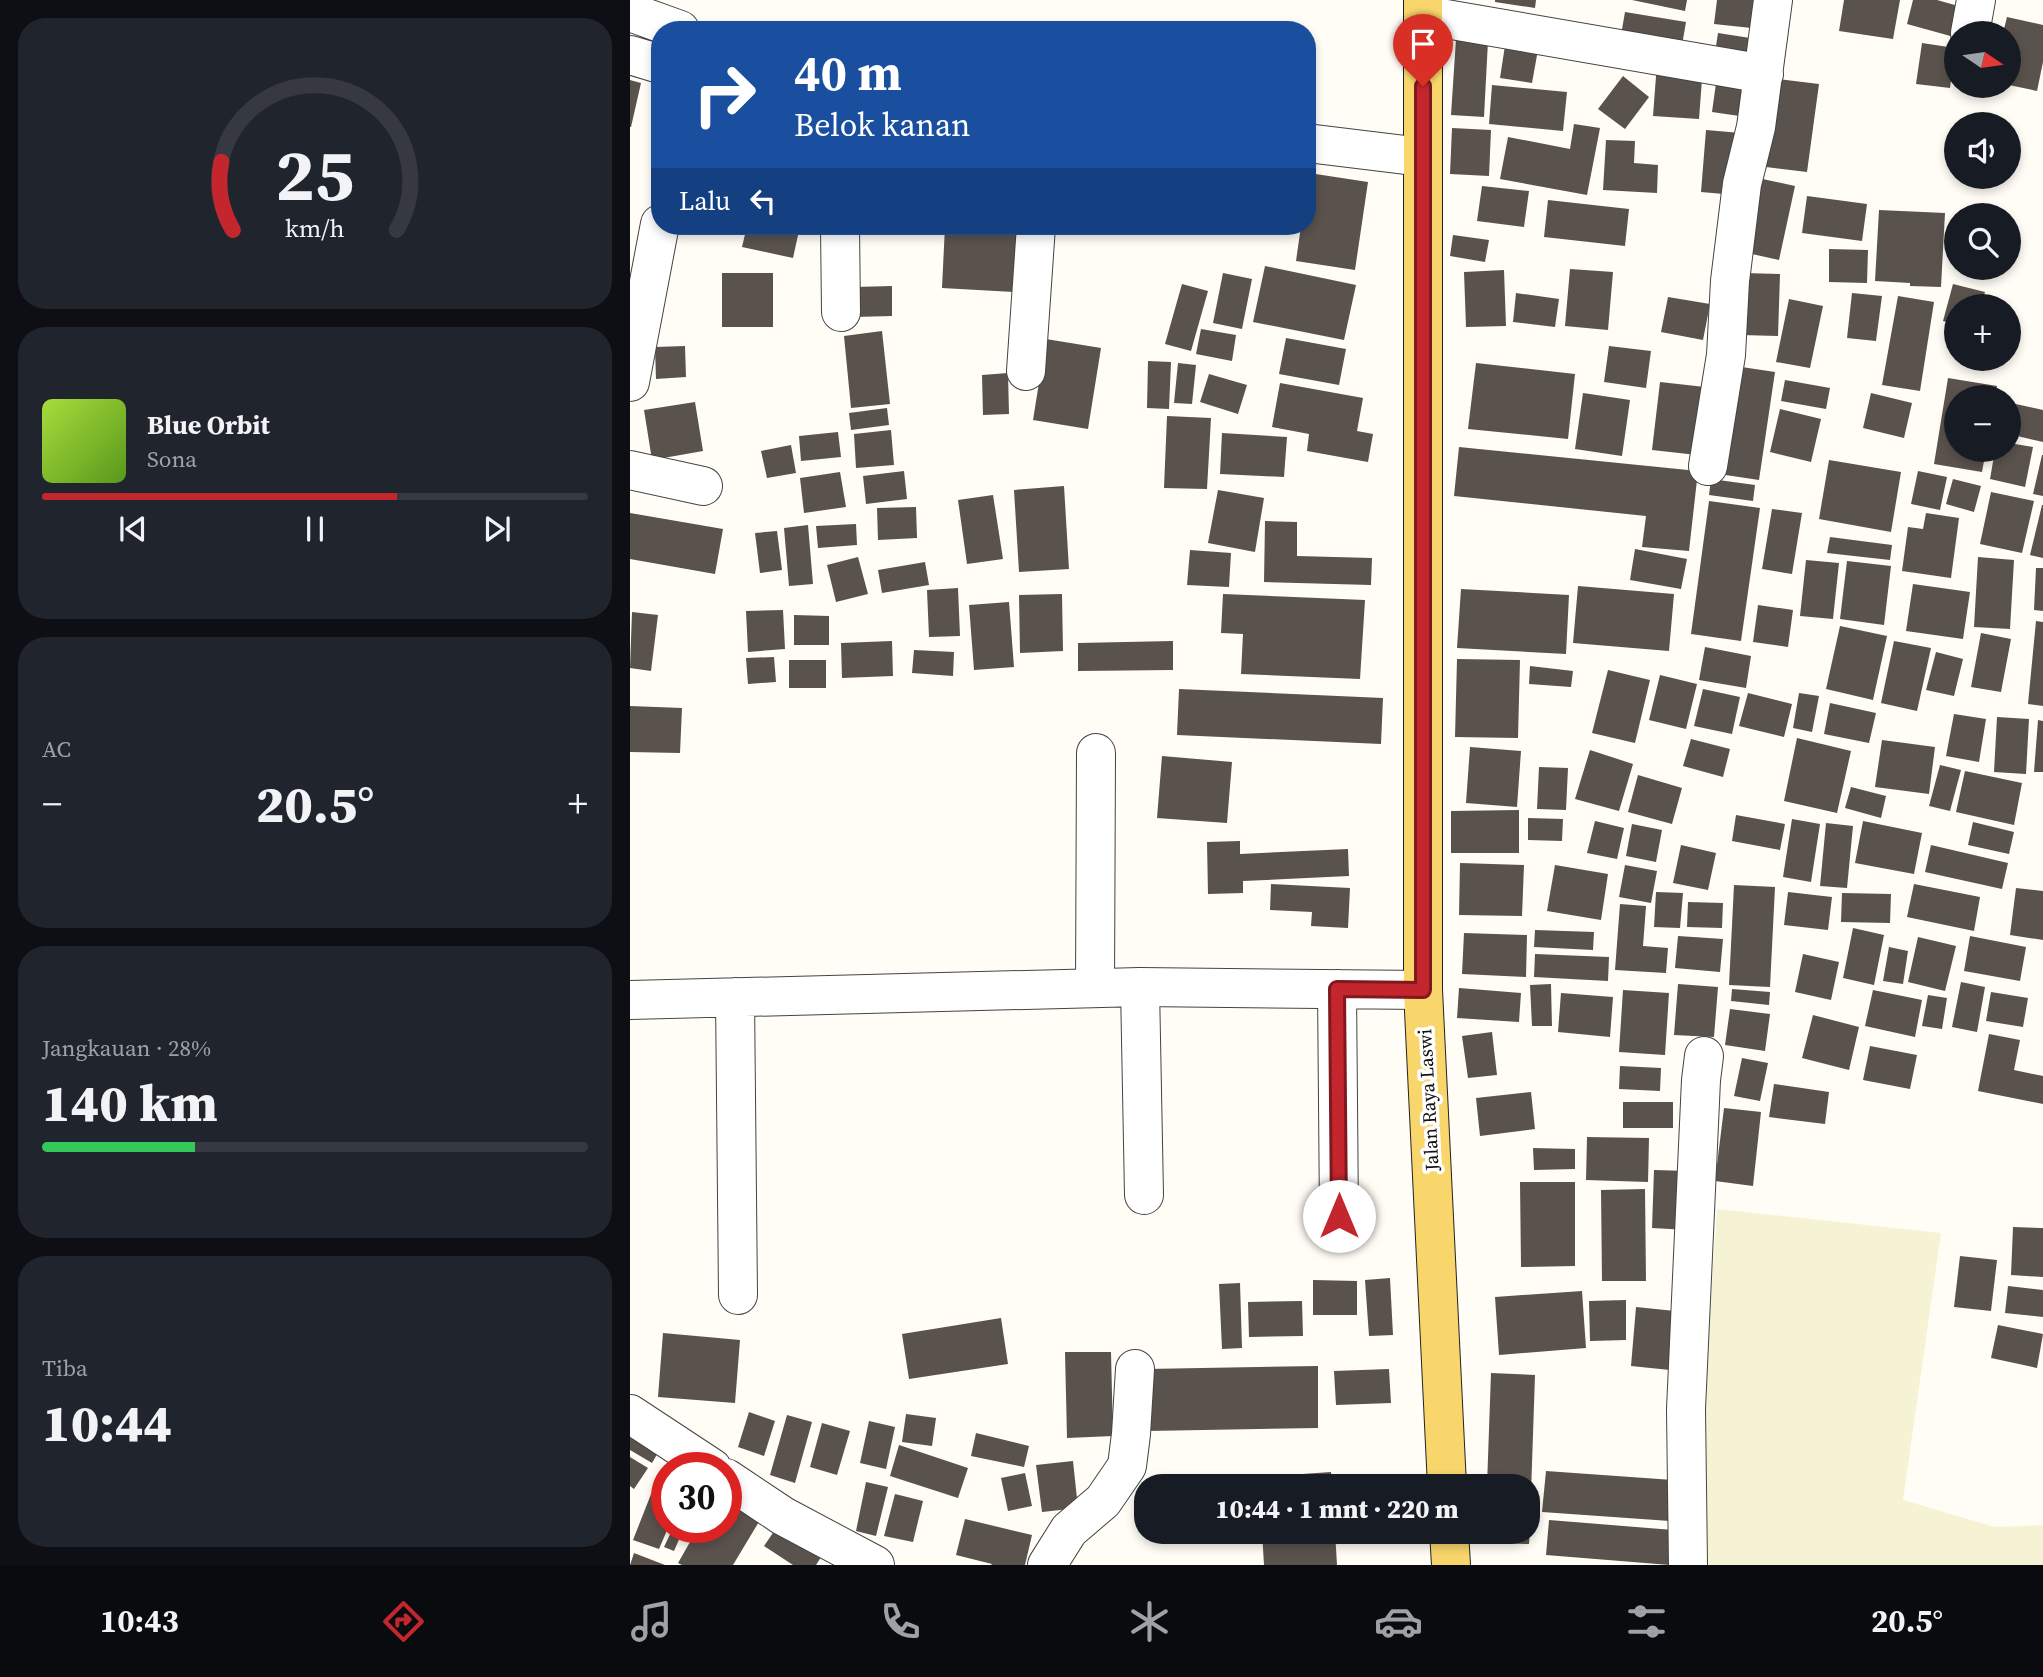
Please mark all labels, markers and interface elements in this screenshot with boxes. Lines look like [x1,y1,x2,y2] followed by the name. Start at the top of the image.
[1393,14,1453,86] pin
[1944,21,2021,98] north arrow
[1944,21,2021,462] map controls
[1404,25,1442,63] icon: arrive
[794,39,902,106] text: 40 m
[679,49,770,140] icon: right
[794,103,970,147] text: Belok kanan
[1944,112,2021,189] button: sound
[276,125,354,224] text: 25
[744,182,782,220] icon: left
[679,183,730,219] text: Lalu
[1944,203,2021,280] button: search
[285,211,345,245] text: km/h
[1944,294,2021,371] button: +
[1944,385,2021,462] button: −
[147,407,270,443] text: Blue Orbit
[147,443,197,475] text: Sona
[114,510,152,548] icon: previous
[296,510,334,548] icon: pause
[478,510,516,548] icon: next
[42,733,71,765] text: AC
[256,768,374,839] text: 20.5°
[42,778,62,830] text: −
[568,778,588,830] text: +
[1411,1028,1445,1173] street label: Jalan Raya Laswi
[42,1032,211,1064] text: Jangkauan · 28%
[42,1067,218,1138] text: 140 km
[1302,1179,1376,1253] position arrow
[42,1352,88,1384] text: Tiba
[42,1387,172,1458] text: 10:44
[651,1452,742,1543] speed limit sign: 30
[1215,1491,1459,1527] text: 10:44 · 1 mnt · 220 m
[379,1597,428,1646] icon: directions
[627,1597,676,1646] icon: music
[876,1597,925,1646] icon: phone
[1125,1597,1174,1646] icon: climate
[1374,1597,1423,1646] icon: car
[1622,1597,1671,1646] icon: filters
[100,1599,179,1643] text: 10:43
[1871,1599,1943,1643] text: 20.5°

